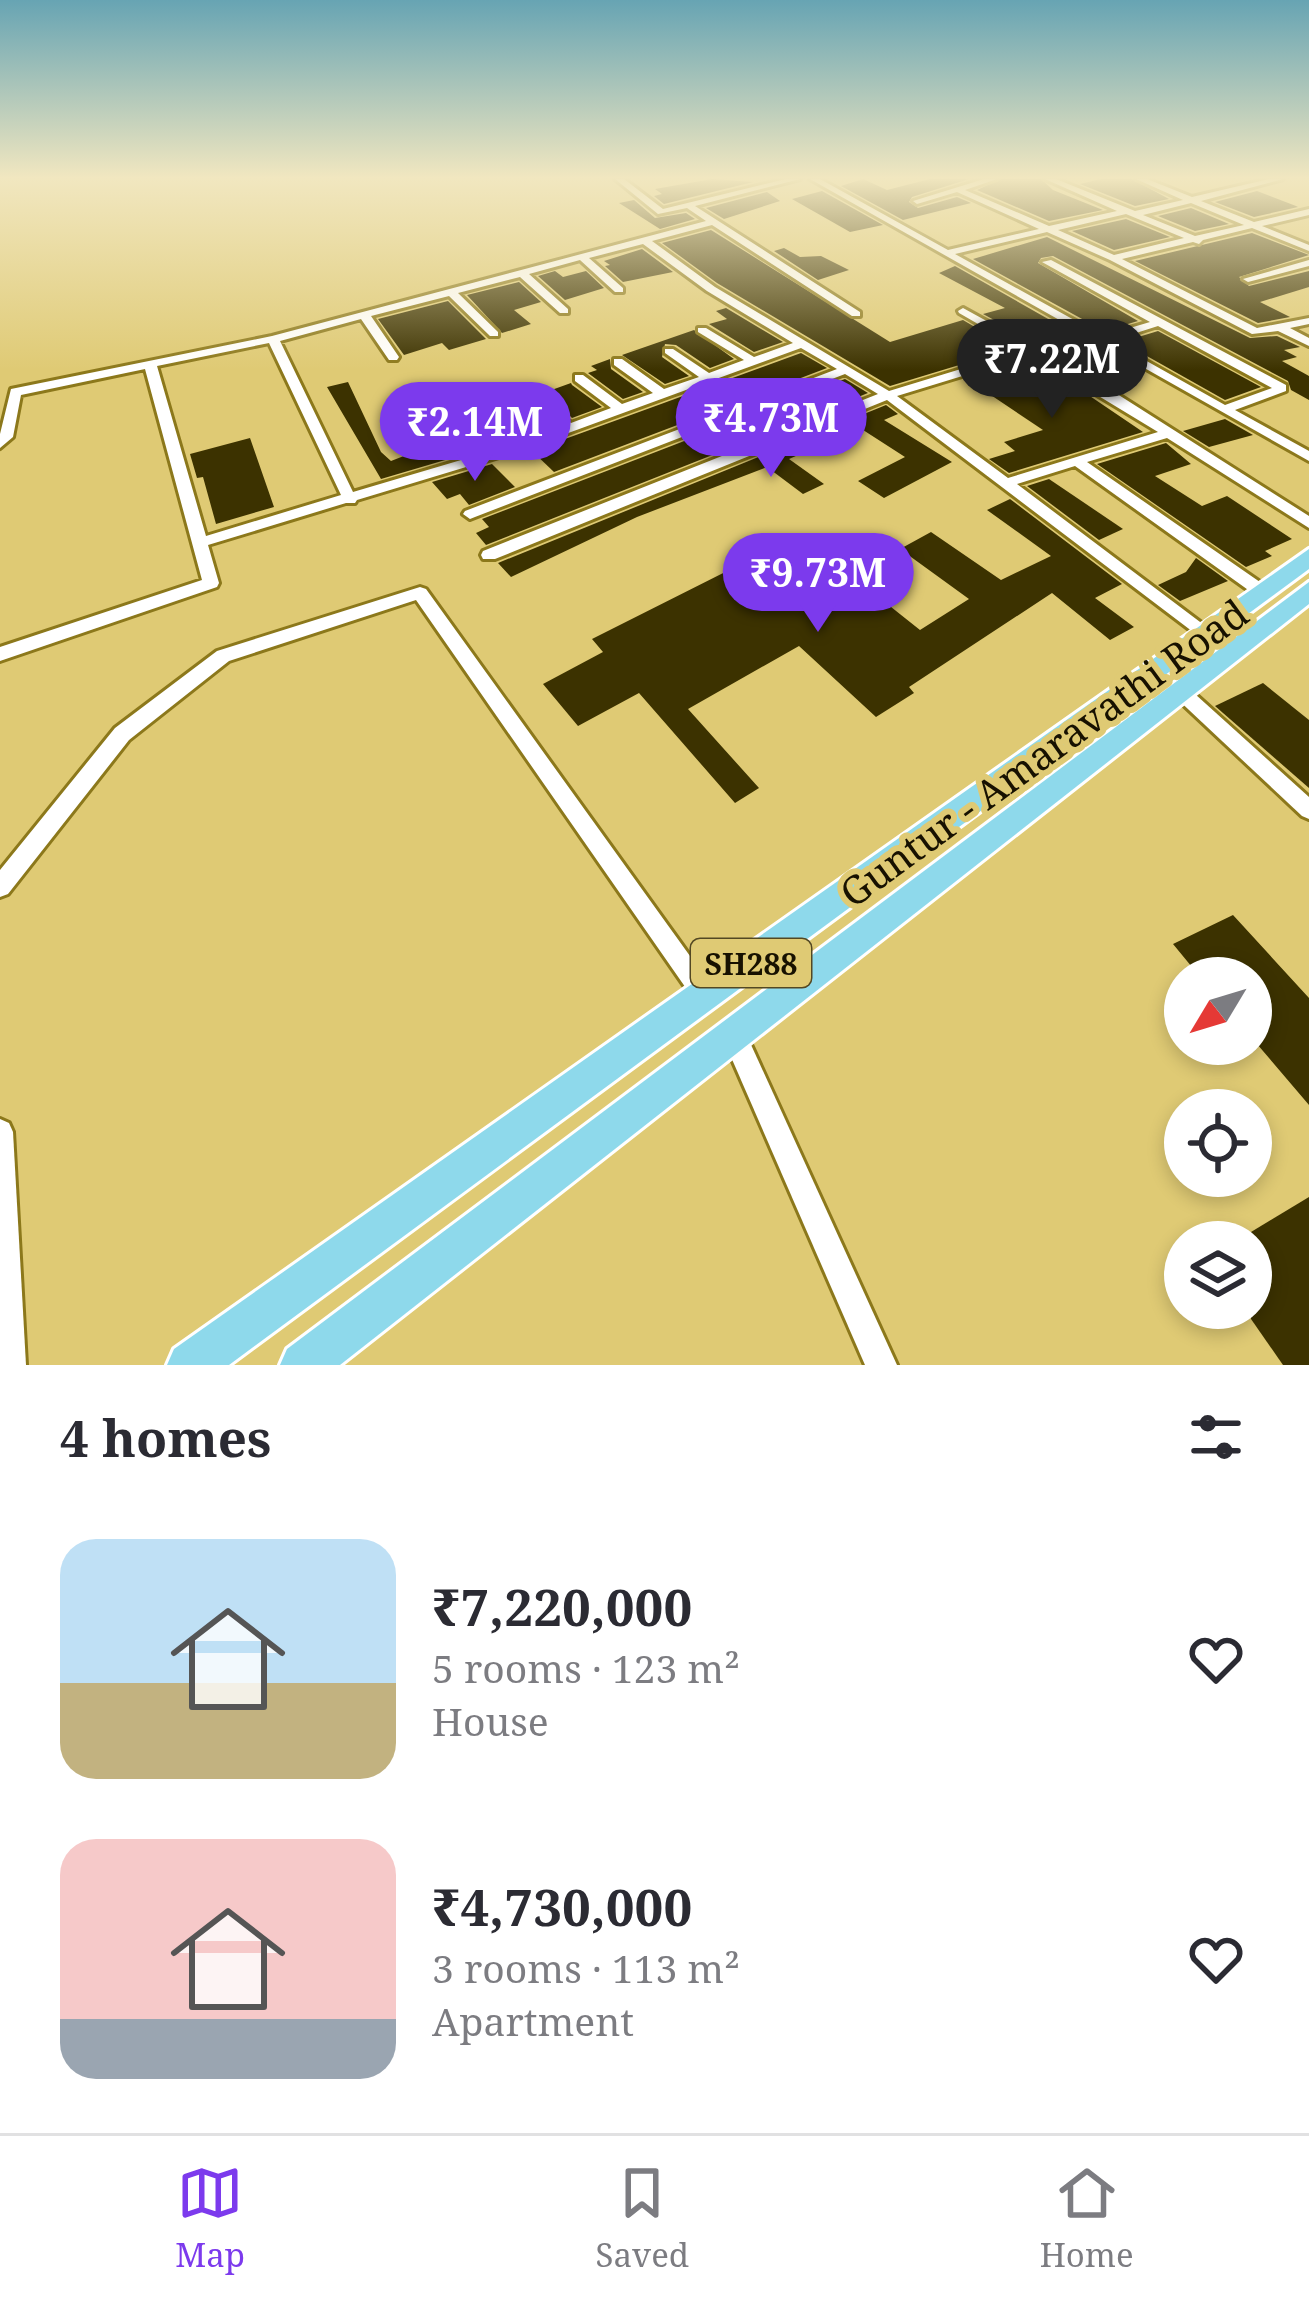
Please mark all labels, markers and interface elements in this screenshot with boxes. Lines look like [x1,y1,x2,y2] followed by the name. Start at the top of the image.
[954,319,1150,421] pin: ₹7.22M
[984,331,1120,384] text: ₹7.22M
[673,378,869,480] pin: ₹4.73M
[377,382,573,484] pin: ₹2.14M
[703,390,839,443] text: ₹4.73M
[407,394,543,447] text: ₹2.14M
[720,533,916,635] pin: ₹9.73M
[750,545,886,598] text: ₹9.73M
[828,586,1258,918] street label: Guntur - Amaravathi Road
[691,939,811,987] road number: SH288
[1164,957,1272,1065] north arrow
[1164,957,1272,1329] map controls
[1164,1089,1272,1197] button: locate
[1164,1221,1272,1329] button: layers
[60,1402,271,1472] text: 4 homes
[1183,1404,1249,1470] icon: filters
[432,1571,692,1641] text: ₹7,220,000
[156,1587,300,1731] icon: home
[1183,1626,1249,1692] icon: heart
[432,1641,740,1694] text: 5 rooms · 123 m²
[432,1694,549,1747] text: House
[432,1871,692,1941] text: ₹4,730,000
[156,1887,300,2031] icon: home
[1183,1926,1249,1992] icon: heart
[432,1941,740,1994] text: 3 rooms · 113 m²
[432,1994,634,2047] text: Apartment
[175,2160,245,2277] tab: Map
[596,2160,689,2277] tab: Saved
[1040,2160,1134,2277] tab: Home

